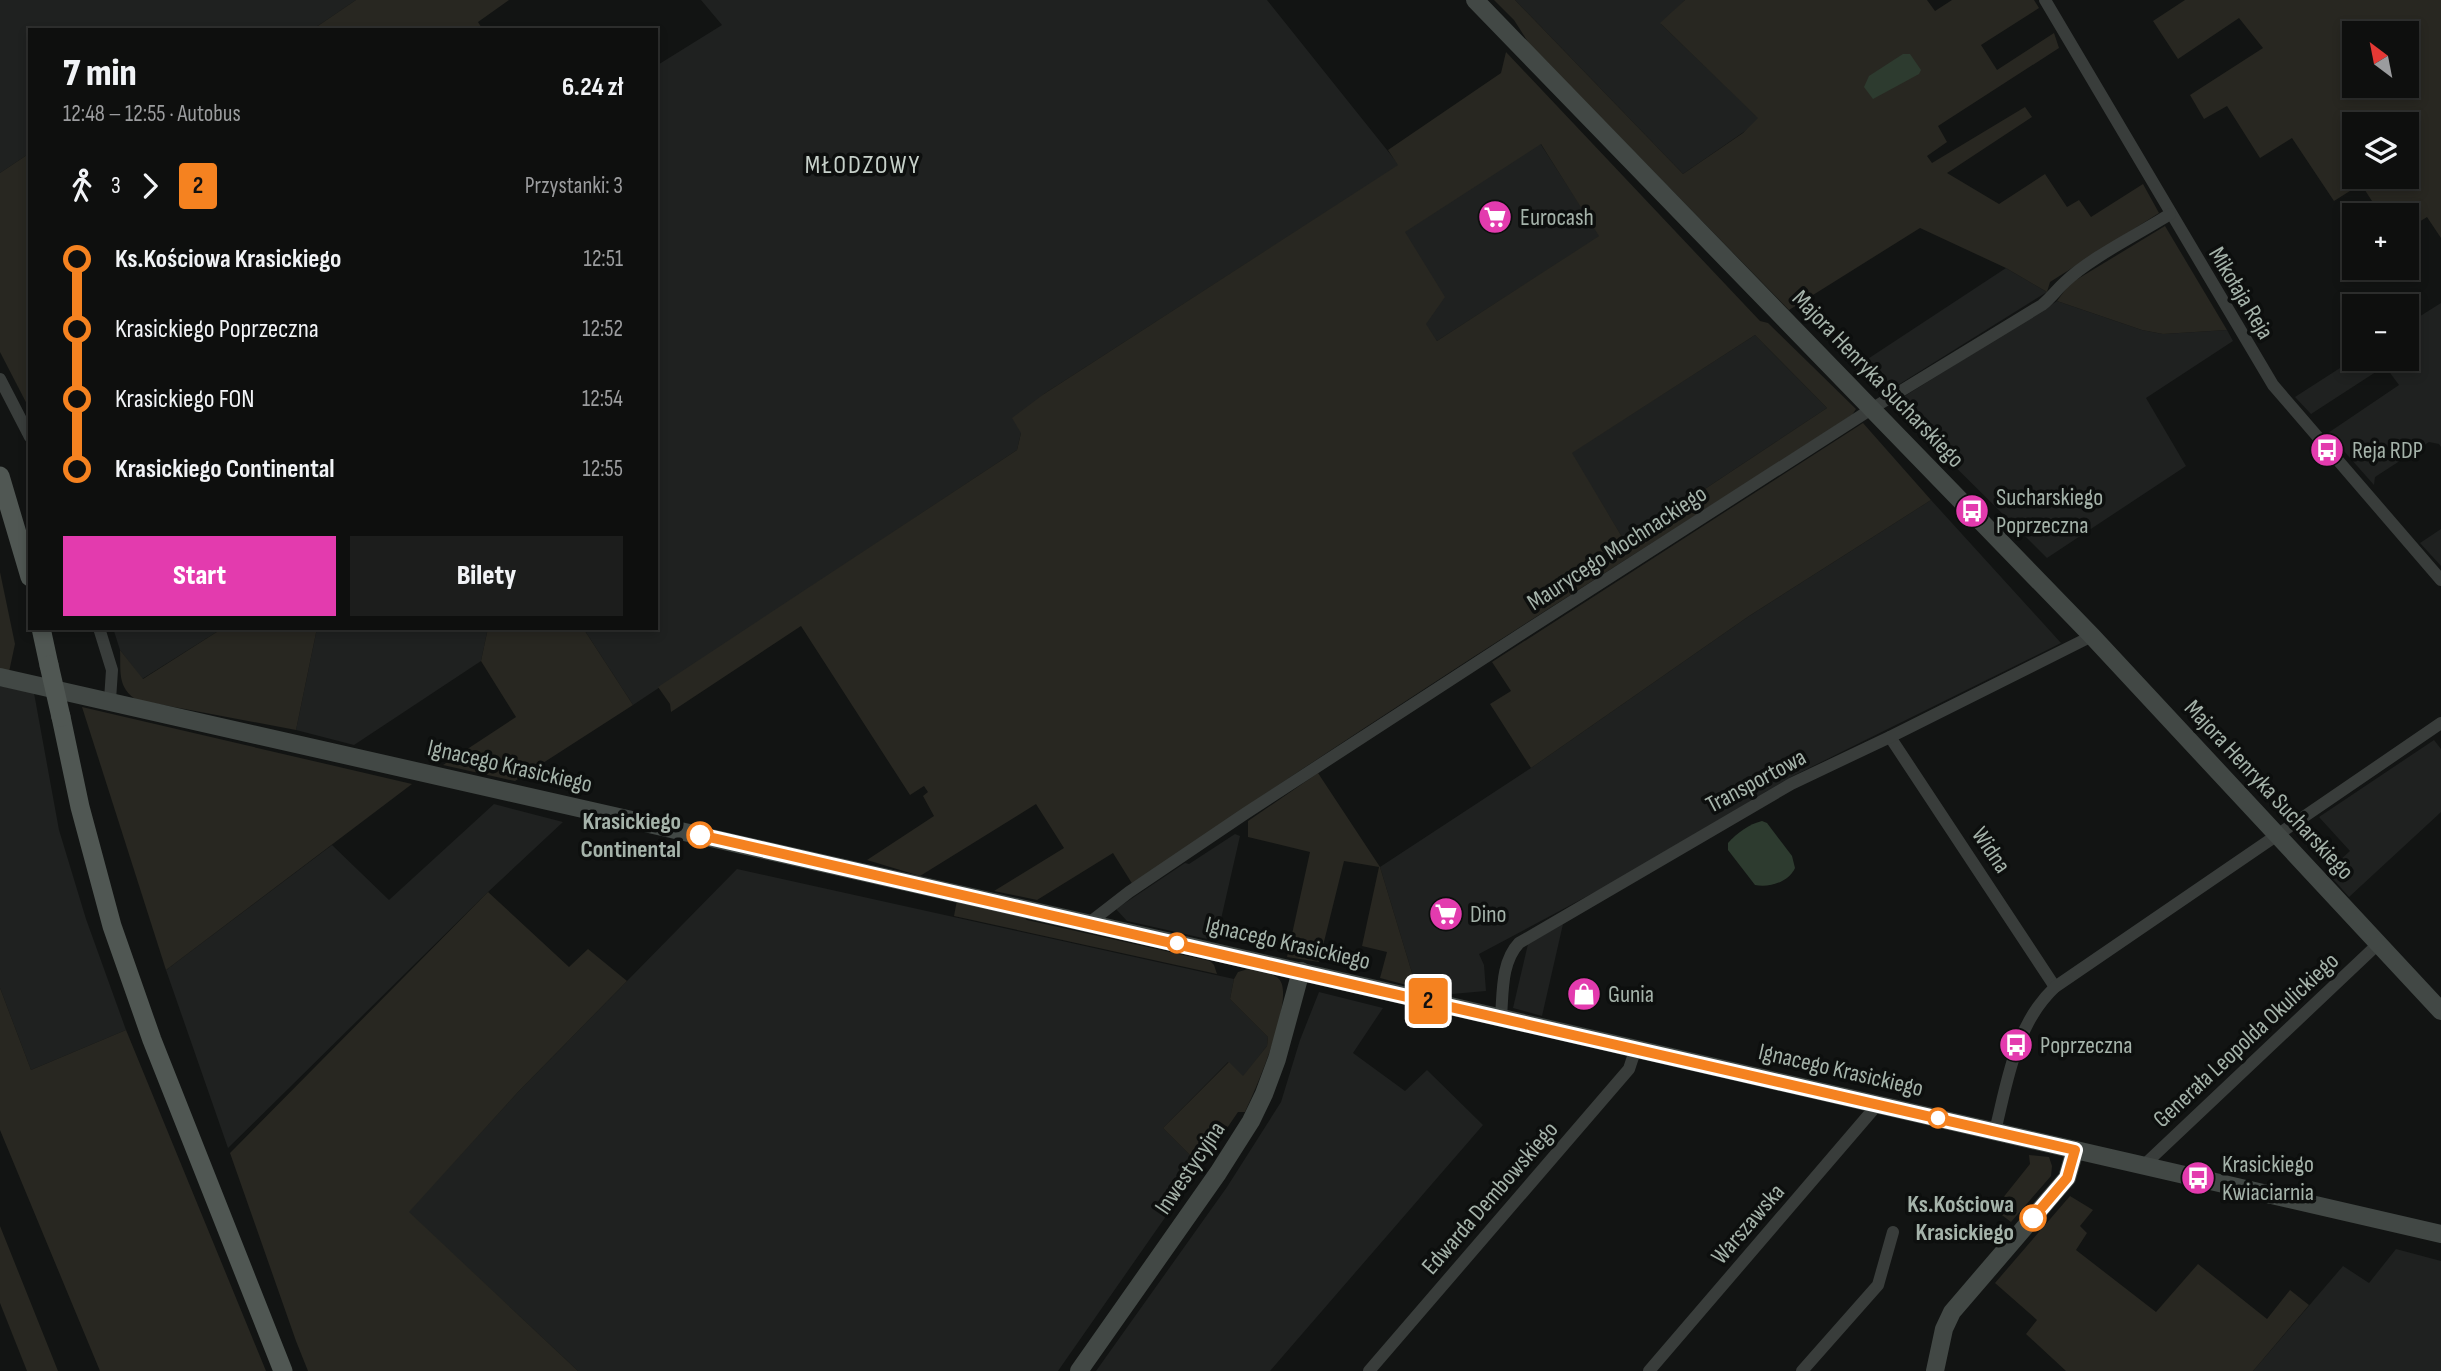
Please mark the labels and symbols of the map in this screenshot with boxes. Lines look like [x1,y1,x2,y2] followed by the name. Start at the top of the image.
[2342,21,2418,98] north arrow
[805,150,921,181] district label: MŁODZOWY
[1476,198,1514,236] supermarket icon: Eurocash
[1520,203,1594,232] place label: Eurocash
[2202,242,2280,344] street label: Mikołaja Reja
[1786,284,1970,474] street label: Majora Henryka Sucharskiego
[2308,431,2346,469] bus stop icon: Reja RDP
[2352,436,2423,465] place label: Reja RDP
[1522,479,1712,617] street label: Maurycego Mochnackiego
[1996,483,2103,540] place label: Sucharskiego Poprzeczna
[1953,492,1991,530] bus stop icon: Sucharskiego Poprzeczna
[2178,694,2360,886] street label: Majora Henryka Sucharskiego
[425,733,595,799] street label: Ignacego Krasickiego
[1701,743,1811,819] street label: Transportowa
[580,807,681,864] place label: Krasickiego Continental
[1965,821,2017,879] street label: Widna
[687,822,713,848] marker: Krasickiego Continental
[1427,895,1465,933] supermarket icon: Dino
[1470,900,1507,929] place label: Dino
[1203,910,1373,976] street label: Ignacego Krasickiego
[1167,933,1187,953] unlabelled marker
[2147,946,2345,1134] street label: Generała Leopolda Okulickiego
[1565,975,1603,1013] shop icon: Gunia
[1405,978,1451,1024] line badge: 2
[1608,980,1654,1009] place label: Gunia
[1997,1026,2035,1064] bus stop icon: Poprzeczna
[2040,1031,2132,1060] place label: Poprzeczna
[1756,1037,1926,1103] street label: Ignacego Krasickiego
[1928,1108,1948,1128] unlabelled marker
[1148,1116,1232,1220] street label: Inwestycyjna
[1416,1116,1564,1280] street label: Edwarda Dembowskiego
[2222,1150,2314,1207] place label: Krasickiego Kwiaciarnia
[2179,1159,2217,1197] bus stop icon: Krasickiego Kwiaciarnia
[1705,1178,1791,1270] street label: Warszawska
[1907,1190,2014,1247] place label: Ks.Kościowa Krasickiego
[2020,1205,2046,1231] marker: Ks.Kościowa Krasickiego

